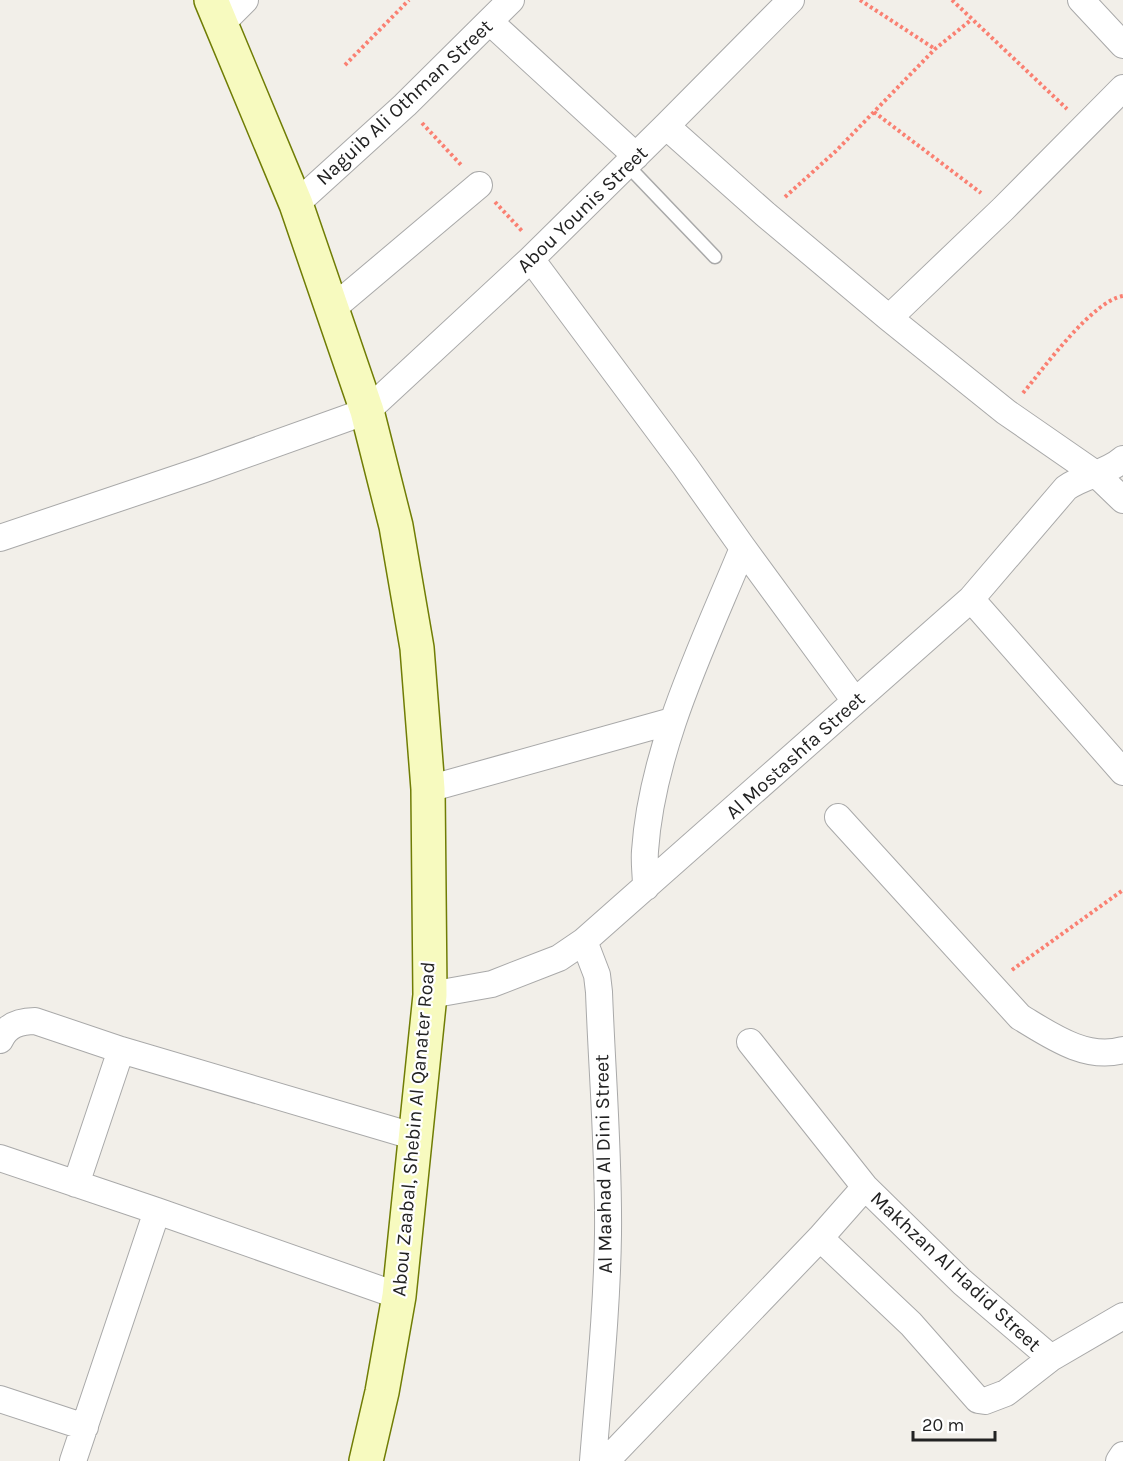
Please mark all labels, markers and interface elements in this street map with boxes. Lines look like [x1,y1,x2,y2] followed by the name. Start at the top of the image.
[312,14,498,190] street label: Naguib Ali Othman Street
[512,141,653,277] street label: Abou Younis Street
[721,687,870,824] street label: Al Mostashfa Street
[387,961,440,1298] street label: Abou Zaabal, Shebin Al Qanater Road
[590,1054,617,1274] street label: Al Maahad Al Dini Street
[866,1187,1046,1357] street label: Makhzan Al Hadid Street
[913,1404,996,1442] scale bar
[922,1414,964,1436] text: 20 m

